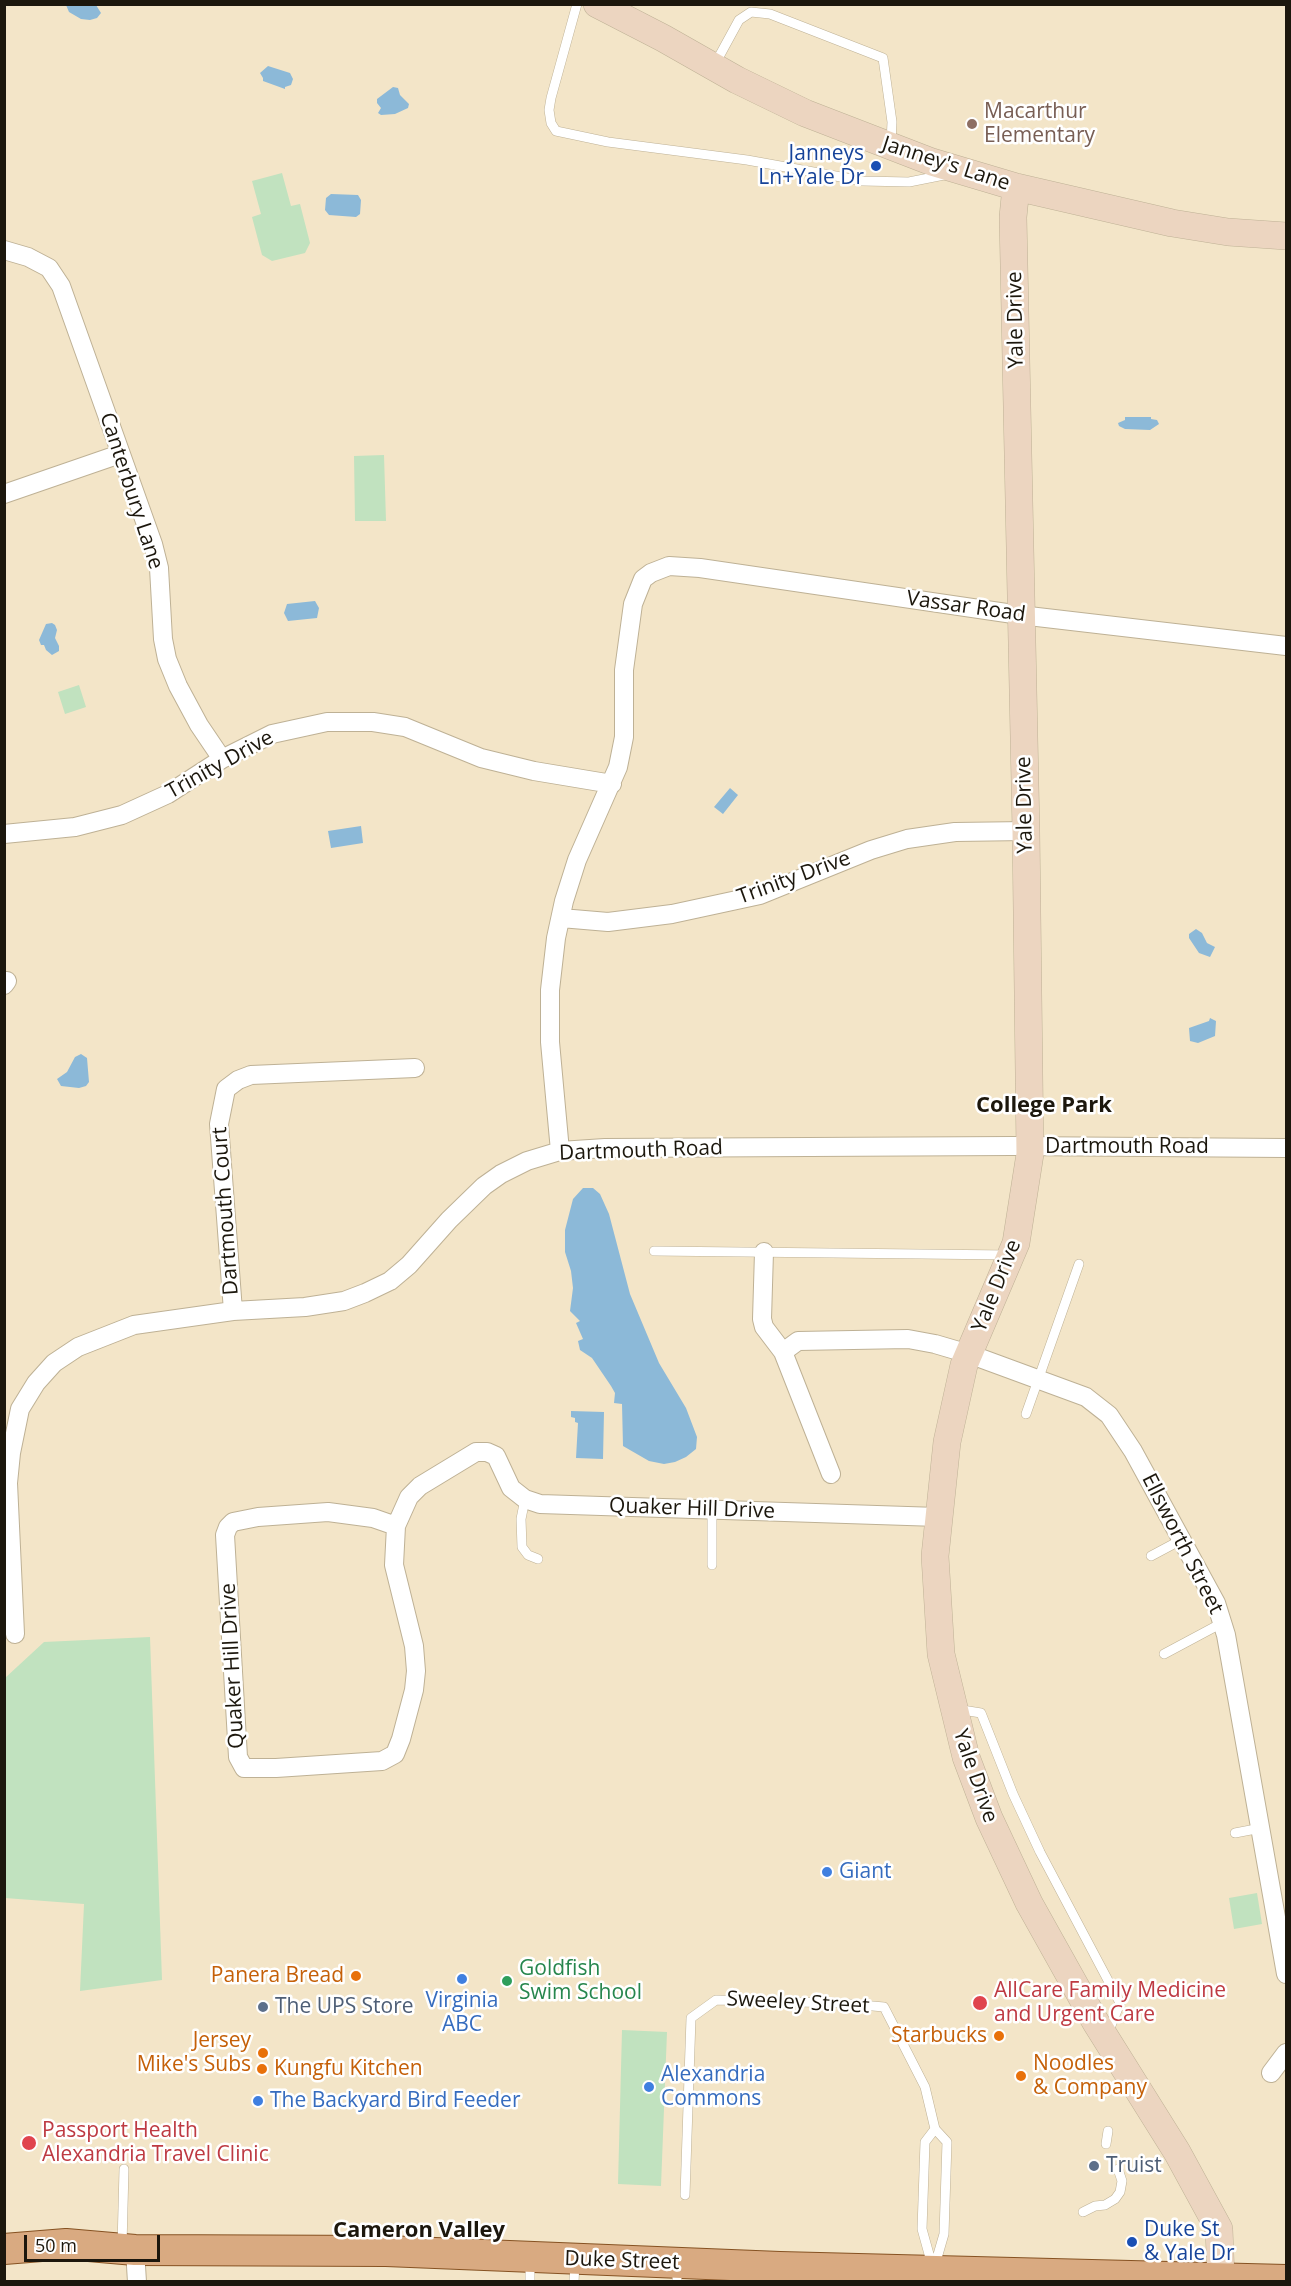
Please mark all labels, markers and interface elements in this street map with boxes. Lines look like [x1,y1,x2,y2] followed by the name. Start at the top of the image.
[984,99,1095,149] place label: Macarthur Elementary
[965,117,979,131] marker: Macarthur Elementary
[879,132,1013,196] street label: Janney's Lane
[758,141,864,191] place label: Janneys Ln+Yale Dr
[869,159,883,173] marker: Janneys Ln+Yale Dr
[1003,271,1029,369] street label: Yale Drive
[94,409,168,573] street label: Canterbury Lane
[905,586,1027,628] street label: Vassar Road
[162,725,278,805] street label: Trinity Drive
[1012,756,1038,854] street label: Yale Drive
[734,846,854,910] street label: Trinity Drive
[976,1093,1112,1119] district label: College Park
[208,1126,244,1296] street label: Dartmouth Court
[1045,1134,1209,1160] street label: Dartmouth Road
[559,1136,723,1166] street label: Dartmouth Road
[967,1236,1027,1336] street label: Yale Drive
[1136,1470,1228,1618] street label: Ellsworth Street
[609,1494,775,1524] street label: Quaker Hill Drive
[216,1582,250,1750] street label: Quaker Hill Drive
[947,1726,1003,1826] street label: Yale Drive
[839,1859,892,1885] place label: Giant
[820,1865,834,1879] marker: Giant
[519,1956,642,2006] place label: Goldfish Swim School
[211,1963,344,1989] place label: Panera Bread
[349,1969,363,1983] marker: Panera Bread
[455,1972,469,1986] marker: Virginia ABC
[500,1974,514,1988] marker: Goldfish Swim School
[994,1978,1226,2028] place label: AllCare Family Medicine and Urgent Care
[726,1987,870,2019] street label: Sweeley Street
[426,1988,498,2038] place label: Virginia ABC
[275,1994,414,2020] place label: The UPS Store
[971,1994,989,2012] marker: AllCare Family Medicine and Urgent Care
[256,2000,270,2014] marker: The UPS Store
[891,2023,987,2049] place label: Starbucks
[137,2028,251,2078] place label: Jersey Mike's Subs
[992,2029,1006,2043] marker: Starbucks
[256,2046,270,2060] marker: Jersey Mike's Subs
[1033,2051,1147,2101] place label: Noodles & Company
[274,2056,423,2082] place label: Kungfu Kitchen
[255,2062,269,2076] marker: Kungfu Kitchen
[661,2062,765,2112] place label: Alexandria Commons
[1014,2069,1028,2083] marker: Noodles & Company
[642,2080,656,2094] marker: Alexandria Commons
[270,2088,520,2114] place label: The Backyard Bird Feeder
[251,2094,265,2108] marker: The Backyard Bird Feeder
[42,2118,269,2168] place label: Passport Health Alexandria Travel Clinic
[20,2134,38,2152] marker: Passport Health Alexandria Travel Clinic
[1106,2153,1162,2179] place label: Truist
[1087,2159,1101,2173] marker: Truist
[1144,2217,1235,2267] place label: Duke St & Yale Dr
[333,2218,505,2244] district label: Cameron Valley
[27,2223,164,2261] scale bar
[35,2233,77,2257] text: 50 m
[1125,2235,1139,2249] marker: Duke St & Yale Dr
[564,2246,680,2276] street label: Duke Street

